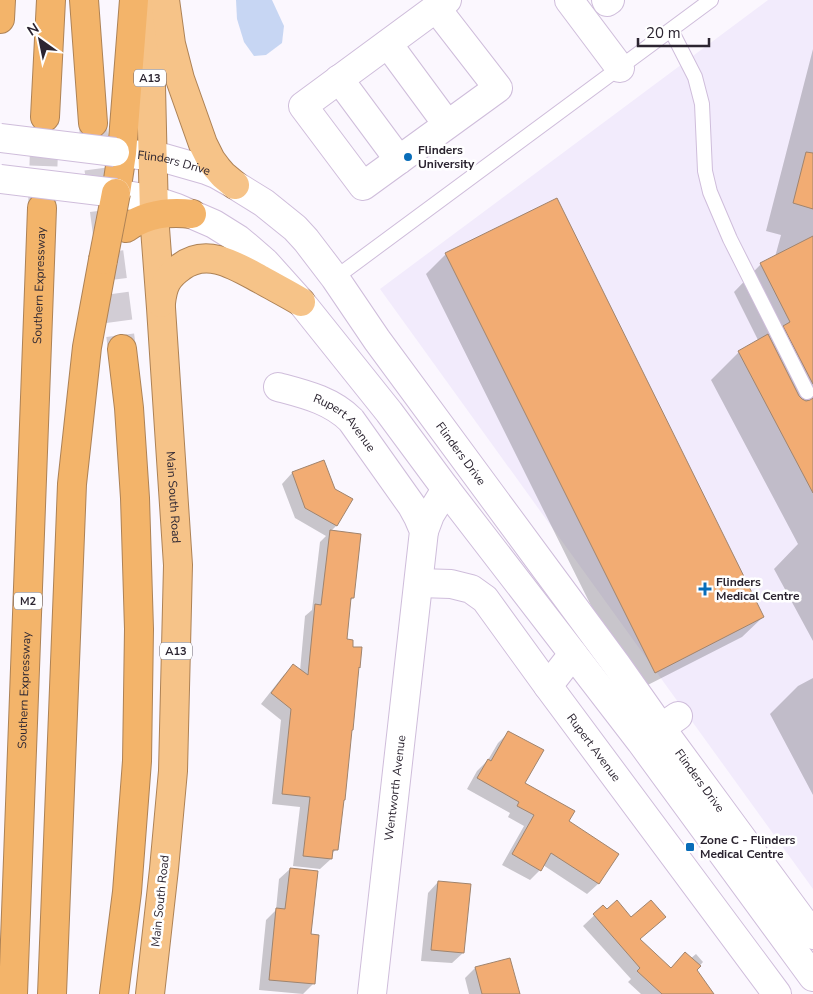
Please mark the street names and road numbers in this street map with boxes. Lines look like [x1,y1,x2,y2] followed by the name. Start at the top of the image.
[134,70,166,86] road number: A13
[136,147,213,179] street label: Flinders Drive
[29,226,49,344] street label: Southern Expressway
[311,390,379,455] street label: Rupert Avenue
[432,419,489,489] street label: Flinders Drive
[162,451,185,544] street label: Main South Road
[14,592,42,610] road number: M2
[14,630,34,749] street label: Southern Expressway
[160,642,192,659] road number: A13
[563,710,624,785] street label: Rupert Avenue
[381,734,409,842] street label: Wentworth Avenue
[671,746,728,816] street label: Flinders Drive
[147,854,173,948] street label: Main South Road

